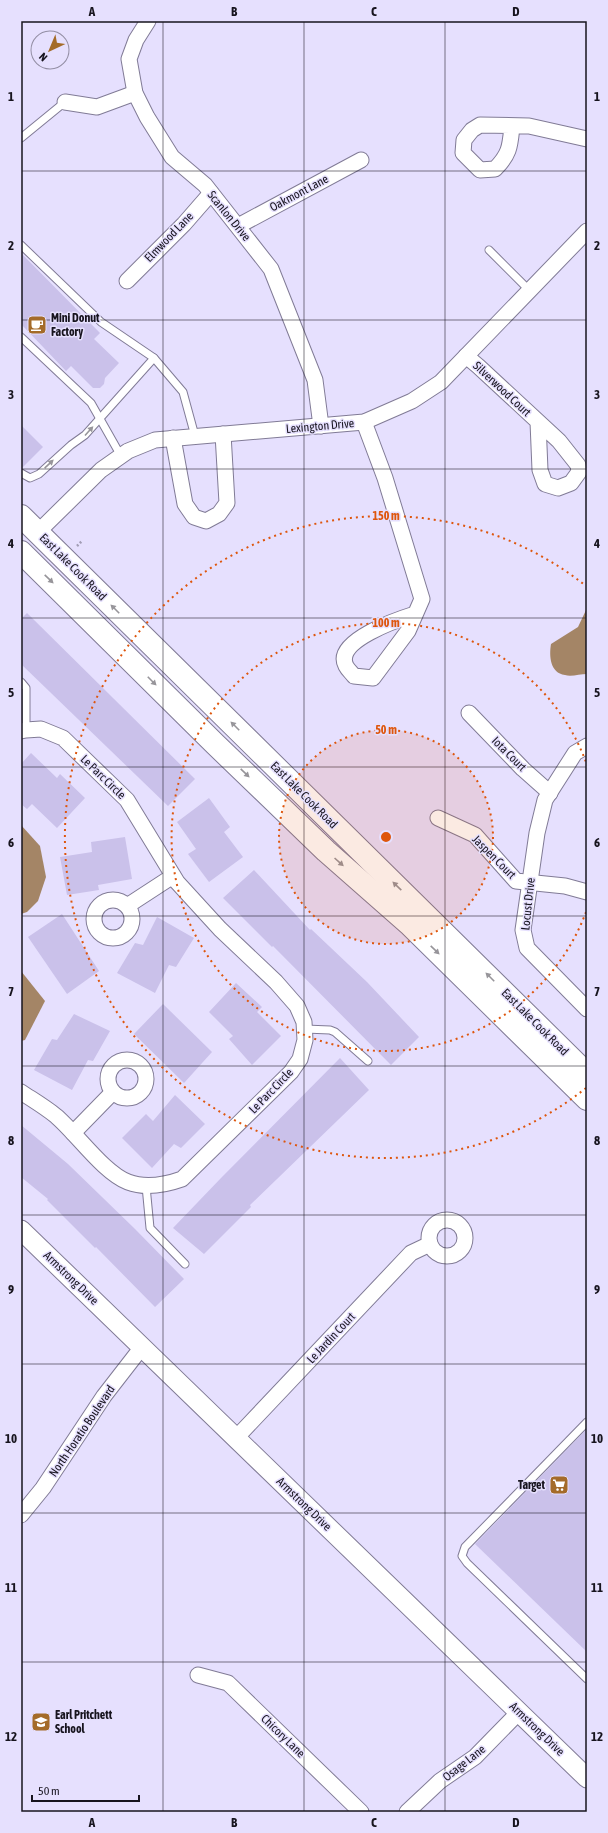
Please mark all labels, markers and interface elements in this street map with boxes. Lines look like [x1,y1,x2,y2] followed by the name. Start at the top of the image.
[88,4,96,19] text: A
[231,4,238,19] text: B
[371,4,377,19] text: C
[512,4,520,19] text: D
[30,30,70,70] north arrow
[37,51,50,64] text: N
[8,89,14,104] text: 1
[594,89,600,104] text: 1
[267,172,331,214] street label: Oakmont Lane
[205,188,253,244] street label: Scanlon Drive
[142,209,196,265] street label: Elmwood Lane
[8,238,14,253] text: 2
[594,238,600,253] text: 2
[51,311,100,339] place label: Mini Donut Factory
[26,314,48,336] cafe icon: Mini Donut Factory
[470,359,534,420] street label: Silverwood Court
[8,387,14,402] text: 3
[594,387,600,402] text: 3
[285,416,355,436] street label: Lexington Drive
[84,426,93,436] one-way arrow
[44,459,54,469] one-way arrow
[372,509,400,523] text: 150 m
[37,531,109,603] street label: East Lake Cook Road
[7,536,14,551] text: 4
[593,536,600,551] text: 4
[44,574,54,584] one-way arrow
[110,604,120,614] one-way arrow
[372,616,400,630] text: 100 m
[147,676,157,686] one-way arrow
[8,685,14,700] text: 5
[594,685,600,700] text: 5
[230,721,240,731] one-way arrow
[375,723,397,737] text: 50 m
[489,734,530,775] street label: Iota Court
[78,752,128,802] street label: Le Parc Circle
[268,759,340,831] street label: East Lake Cook Road
[240,768,250,778] one-way arrow
[379,830,393,844] centre of rings
[469,832,519,882] street label: Jaspen Court
[8,835,14,850] text: 6
[594,835,600,850] text: 6
[334,858,344,867] one-way arrow
[518,877,538,931] street label: Locust Drive
[392,881,402,891] one-way arrow
[430,945,440,955] one-way arrow
[485,972,495,982] one-way arrow
[8,984,14,999] text: 7
[594,984,600,999] text: 7
[499,986,571,1058] street label: East Lake Cook Road
[246,1066,296,1116] street label: Le Parc Circle
[8,1133,14,1148] text: 8
[594,1133,600,1148] text: 8
[41,1248,101,1308] street label: Armstrong Drive
[8,1282,14,1297] text: 9
[594,1282,600,1297] text: 9
[304,1309,358,1366] street label: Le Jardin Court
[46,1383,118,1479] street label: North Horatio Boulevard
[5,1431,17,1446] text: 10
[591,1431,603,1446] text: 10
[274,1474,334,1534] street label: Armstrong Drive
[548,1474,570,1496] supermarket icon: Target
[518,1478,546,1492] place label: Target
[5,1580,17,1595] text: 11
[591,1580,603,1595] text: 11
[507,1699,567,1759] street label: Armstrong Drive
[55,1708,113,1736] place label: Earl Pritchett School
[30,1711,52,1733] school or university icon: Earl Pritchett School
[258,1712,308,1760] street label: Chicory Lane
[5,1729,17,1744] text: 12
[591,1729,603,1744] text: 12
[440,1742,488,1784] street label: Osage Lane
[32,1777,139,1803] scale bar
[38,1784,60,1798] text: 50 m
[88,1815,96,1830] text: A
[231,1815,238,1830] text: B
[371,1815,377,1830] text: C
[512,1815,520,1830] text: D

